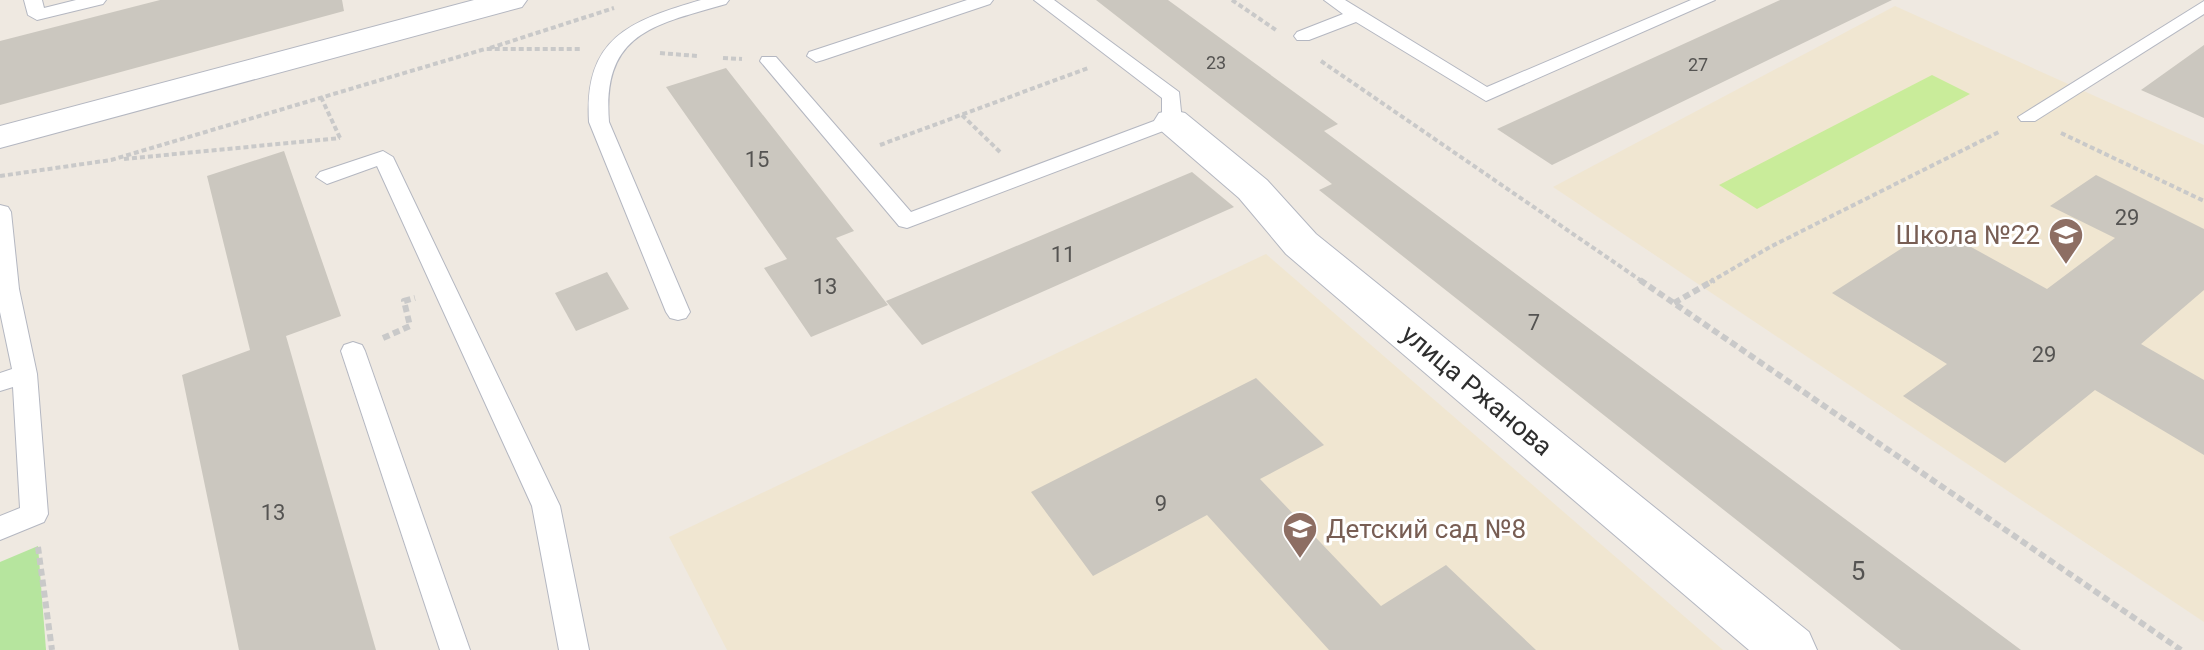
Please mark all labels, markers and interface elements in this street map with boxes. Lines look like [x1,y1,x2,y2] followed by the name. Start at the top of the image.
[1206,52,1226,73] house number: 23
[1688,54,1708,75] house number: 27
[745,147,769,172] house number: 15
[2115,205,2139,230] house number: 29
[2047,216,2085,266] school or university icon: Школа №22
[1896,220,2040,250] place label: Школа №22
[1051,242,1075,267] house number: 11
[813,274,837,299] house number: 13
[1528,310,1540,335] house number: 7
[1396,318,1558,462] street label: улица Ржанова
[2032,342,2056,367] house number: 29
[1155,491,1167,516] house number: 9
[261,500,285,525] house number: 13
[1281,510,1319,560] school or university icon: Детский сад №8
[1326,514,1526,544] place label: Детский сад №8
[1851,556,1865,586] house number: 5

